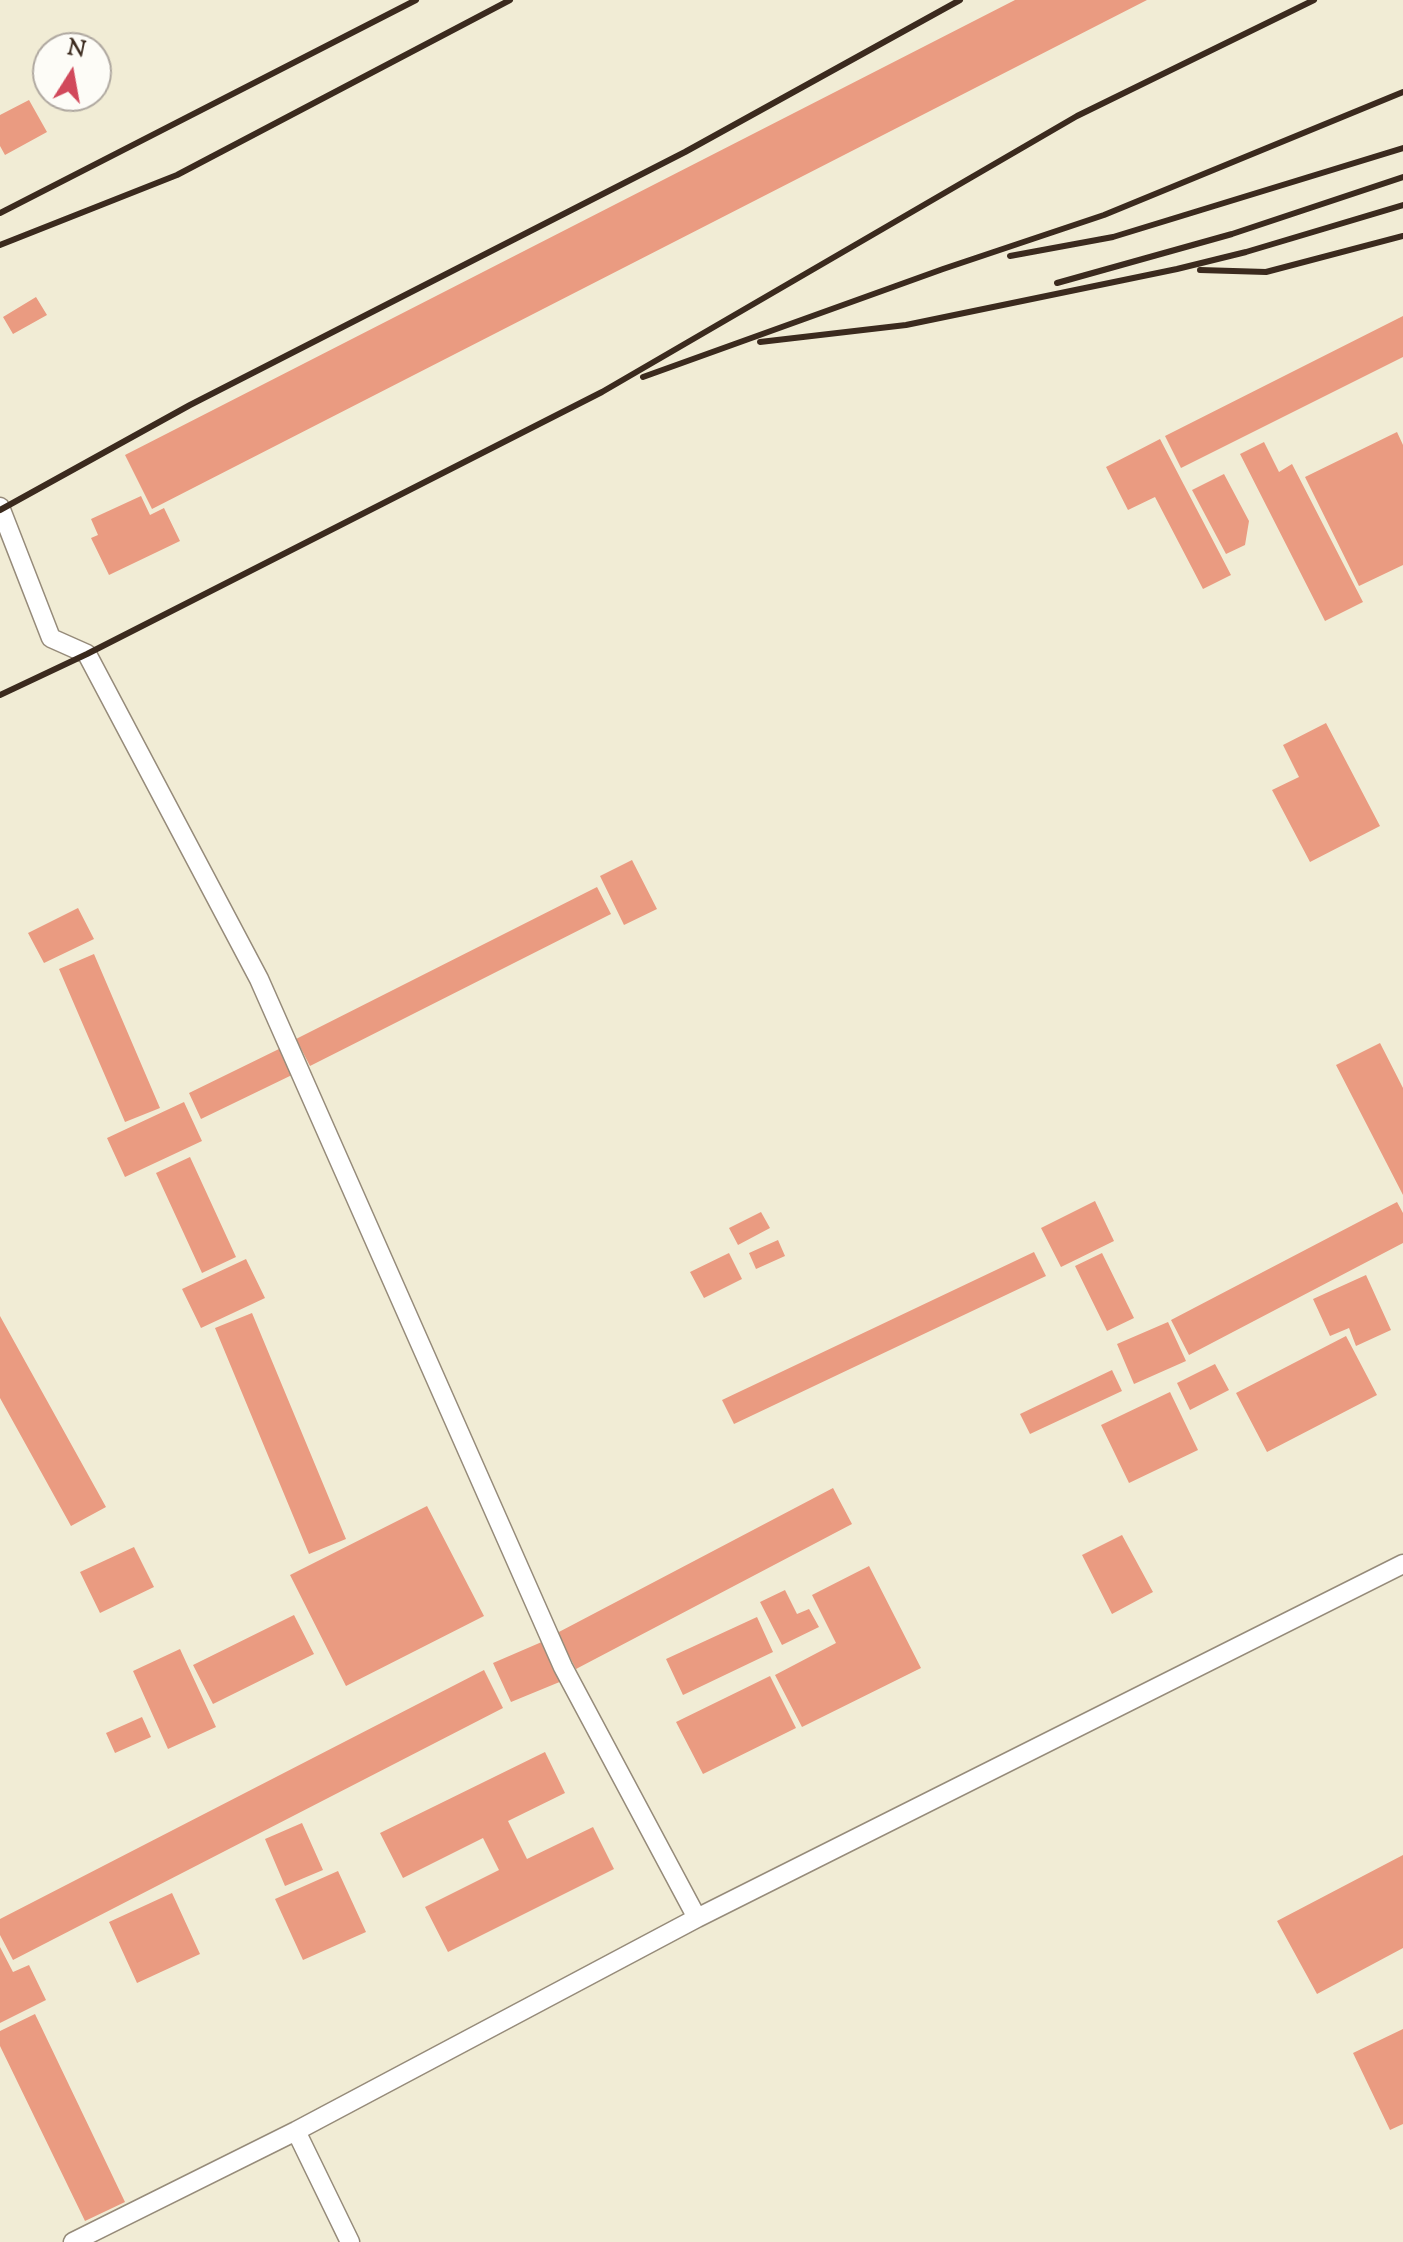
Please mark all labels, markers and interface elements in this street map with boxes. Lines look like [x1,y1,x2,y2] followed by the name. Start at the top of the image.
[32,32,112,112] north arrow
[65,33,88,68] text: N

